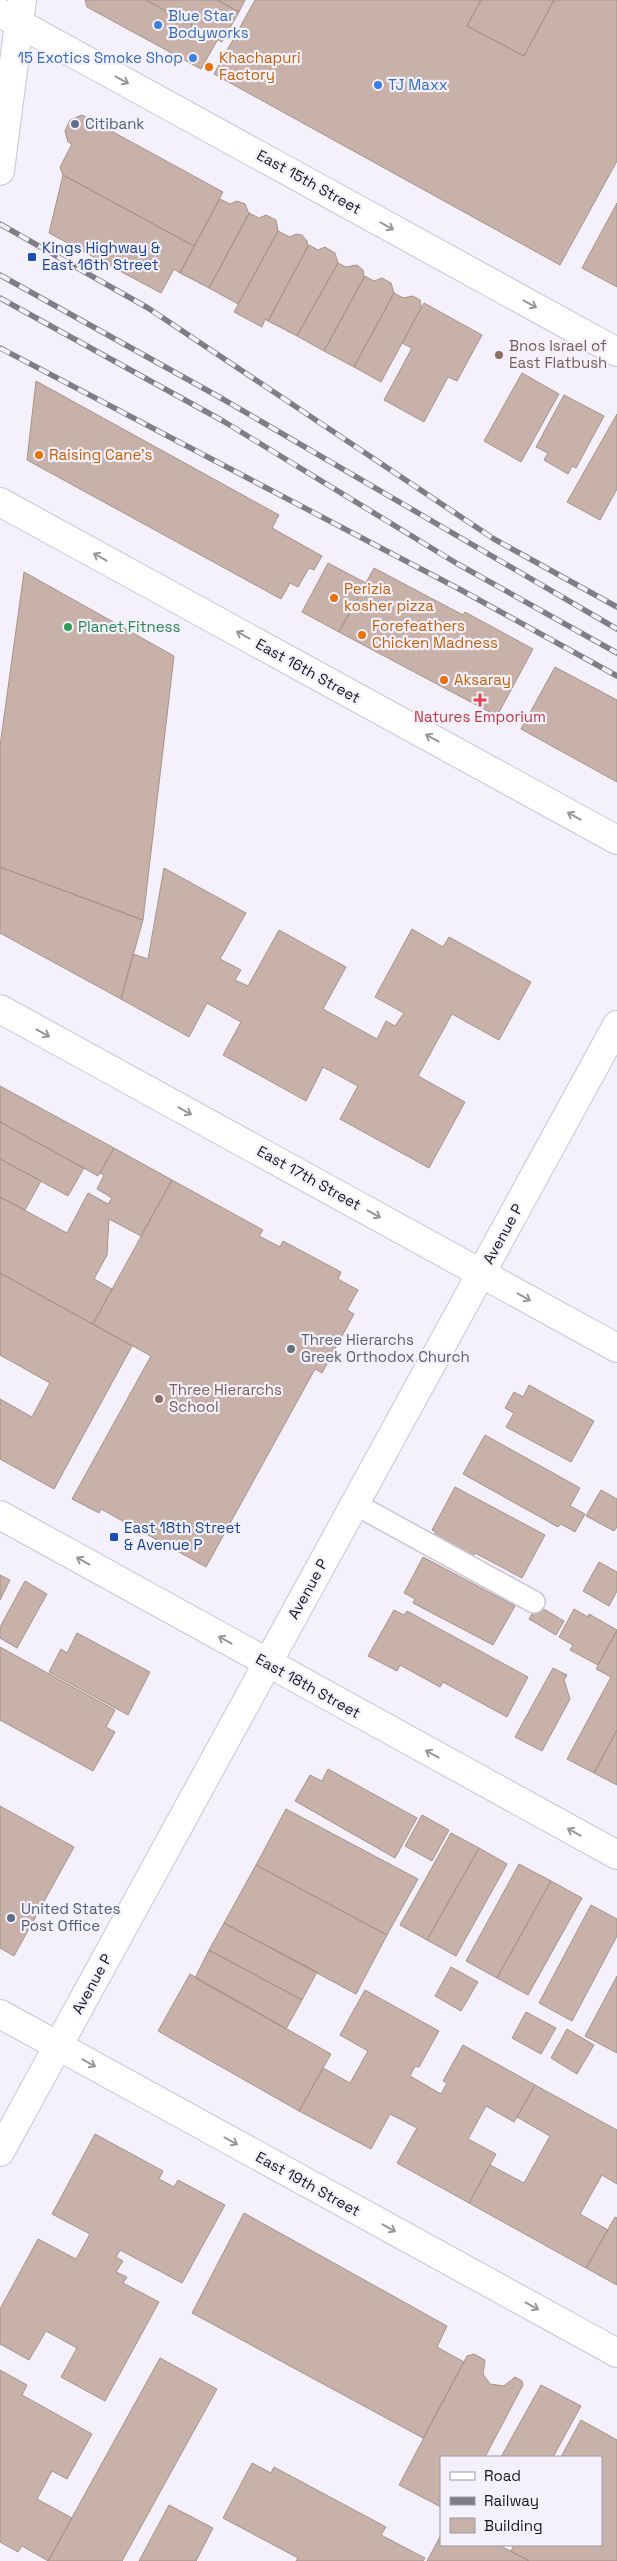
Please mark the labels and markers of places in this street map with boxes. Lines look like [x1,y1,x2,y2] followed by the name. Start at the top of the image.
[168,6,249,42] place label: Blue Star Bodyworks
[152,19,164,31] marker: Blue Star Bodyworks
[18,48,183,67] place label: 15 Exotics Smoke Shop
[219,48,301,84] place label: Khachapuri Factory
[187,52,199,64] marker: 15 Exotics Smoke Shop
[203,61,215,73] marker: Khachapuri Factory
[388,75,448,94] place label: TJ Maxx
[372,79,384,91] marker: TJ Maxx
[85,114,144,133] place label: Citibank
[69,118,81,130] marker: Citibank
[42,238,160,274] place label: Kings Highway & East 16th Street
[26,251,38,263] marker: Kings Highway & East 16th Street
[509,336,607,372] place label: Bnos Israel of East Flatbush
[493,349,505,361] marker: Bnos Israel of East Flatbush
[49,445,153,464] place label: Raising Cane's
[33,449,45,461] marker: Raising Cane's
[344,579,434,615] place label: Perizia kosher pizza
[328,592,340,604] marker: Perizia kosher pizza
[372,616,498,652] place label: Forefeathers Chicken Madness
[78,617,181,636] place label: Planet Fitness
[62,621,74,633] marker: Planet Fitness
[356,629,368,641] marker: Forefeathers Chicken Madness
[454,670,511,689] place label: Aksaray
[438,674,450,686] marker: Aksaray
[474,694,486,706] marker: Natures Emporium
[414,707,546,726] place label: Natures Emporium
[301,1330,470,1366] place label: Three Hierarchs Greek Orthodox Church
[285,1343,297,1355] marker: Three Hierarchs Greek Orthodox Church
[169,1380,282,1416] place label: Three Hierarchs School
[153,1393,165,1405] marker: Three Hierarchs School
[124,1518,241,1554] place label: East 18th Street & Avenue P
[108,1531,120,1543] marker: East 18th Street & Avenue P
[21,1899,121,1935] place label: United States Post Office
[5,1912,17,1924] marker: United States Post Office

